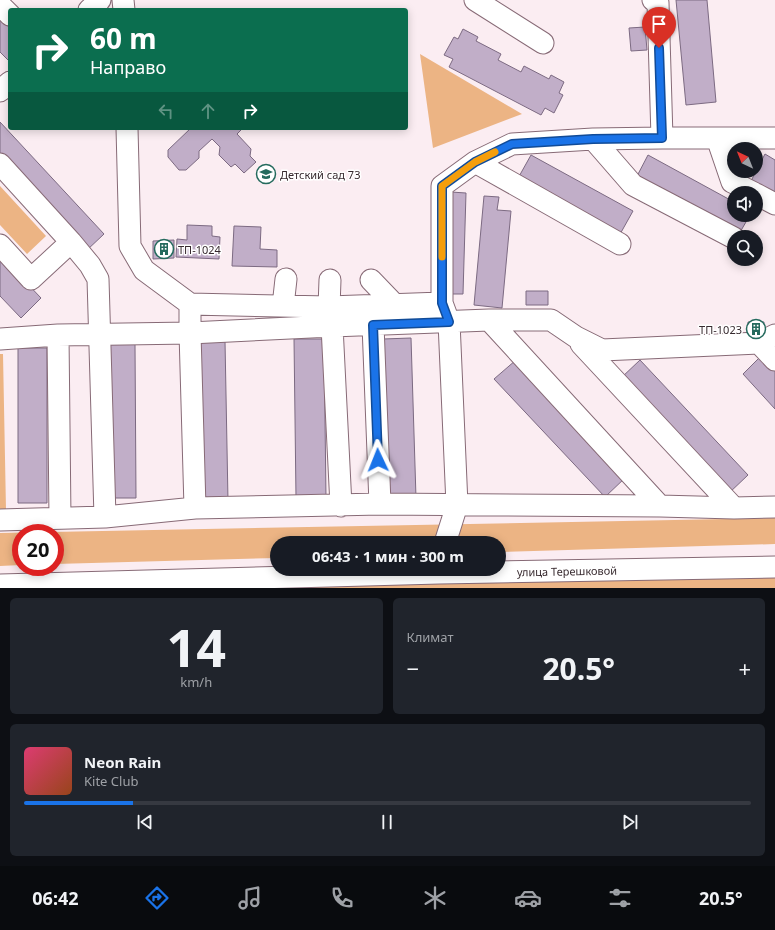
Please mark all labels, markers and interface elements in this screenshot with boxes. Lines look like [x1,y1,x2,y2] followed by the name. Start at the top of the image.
[642,7.0,676,48] pin
[648,13,670,35] icon: arrive
[90,19,157,57] text: 60 m
[24,24,76,76] icon: right
[90,55,166,79] text: Направо
[155,100,177,122] icon: left
[197,100,219,122] icon: ahead
[239,100,261,122] icon: right
[727,142,763,178] north arrow
[727,142,763,266] map controls
[255,163,277,185] school or university icon: Детский сад 73
[280,167,360,182] place label: Детский сад 73
[727,186,763,222] button: sound
[727,230,763,266] button: search
[153,238,175,260] building icon: ТП-1024
[178,242,222,257] place label: ТП-1024
[745,318,767,340] building icon: ТП-1023
[699,322,742,337] place label: ТП-1023
[357,439,399,481] position arrow
[12,524,64,576] speed limit sign: 20
[312,546,464,566] text: 06:43 · 1 мин · 300 m
[517,563,617,579] street label: улица Терешковой
[167,611,226,682] text: 14
[407,628,453,646] text: Климат
[542,648,615,689] text: 20.5°
[407,653,419,683] text: −
[738,653,751,683] text: +
[180,673,212,691] text: km/h
[84,752,161,772] text: Neon Rain
[84,772,138,790] text: Kite Club
[134,811,156,833] icon: previous
[376,811,398,833] icon: pause
[619,811,641,833] icon: next
[143,884,171,912] icon: directions
[236,884,264,912] icon: music
[328,884,356,912] icon: phone
[421,884,449,912] icon: climate
[514,884,542,912] icon: car
[606,884,634,912] icon: filters
[32,886,79,910] text: 06:42
[699,886,743,910] text: 20.5°

